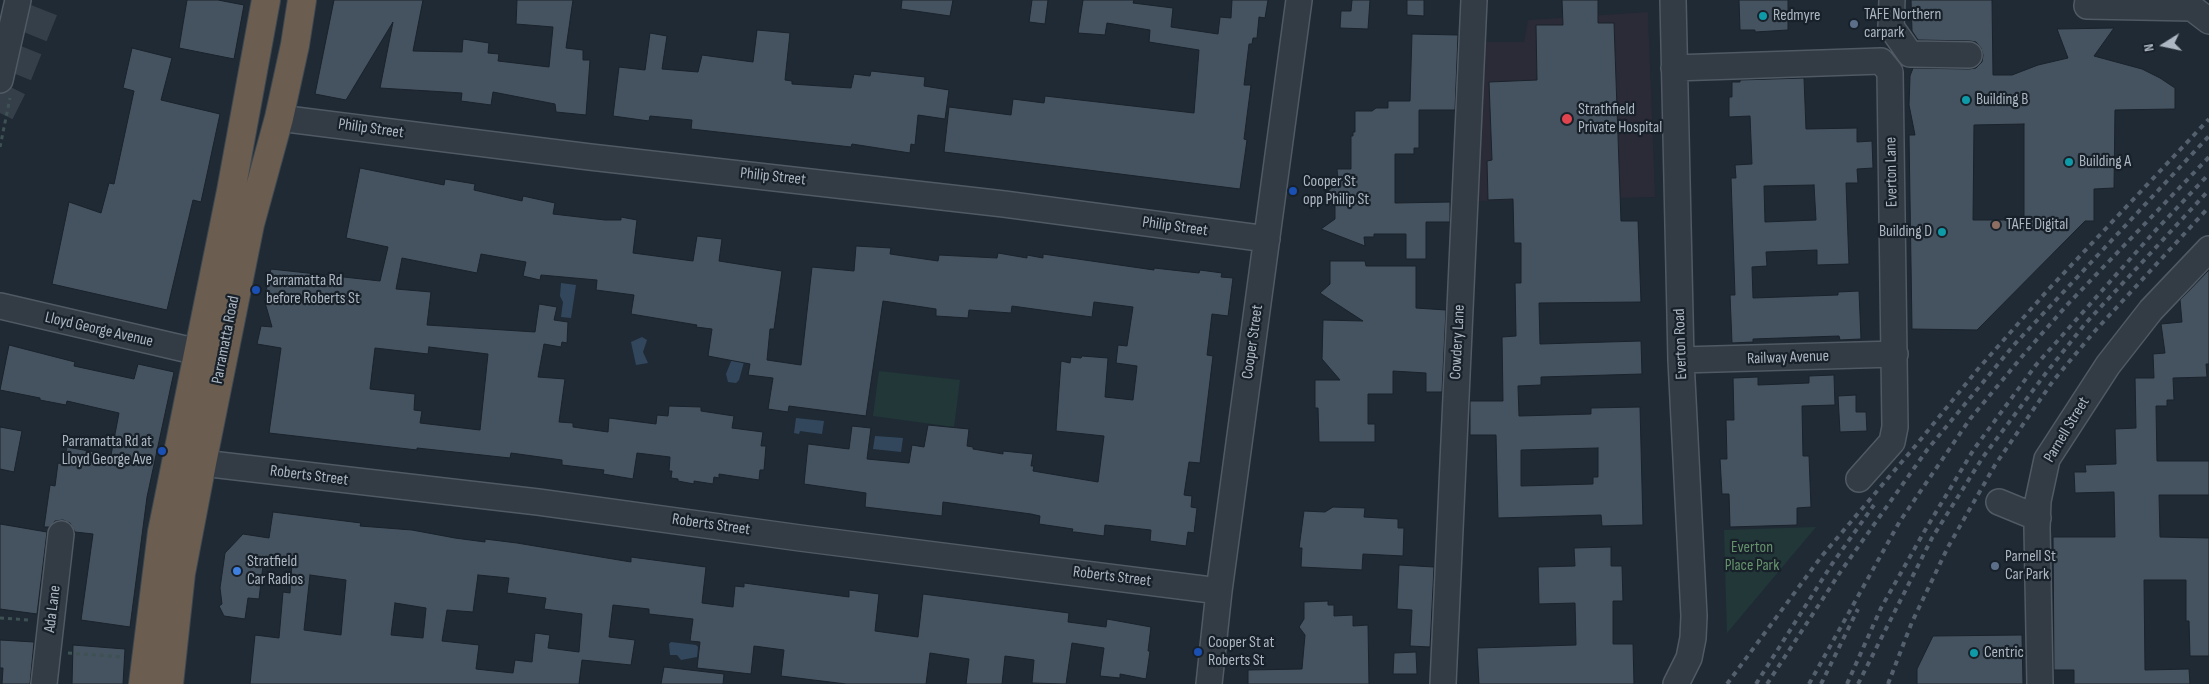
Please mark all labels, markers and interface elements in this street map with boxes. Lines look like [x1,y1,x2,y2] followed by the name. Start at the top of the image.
[1864,5,1941,43] place label: TAFE Northern carpark
[1773,6,1820,26] place label: Redmyre
[1757,10,1769,22] marker: Redmyre
[1848,18,1860,30] marker: TAFE Northern carpark
[2139,20,2189,70] north arrow
[2140,43,2158,53] text: N
[1976,90,2028,110] place label: Building B
[1960,94,1972,106] marker: Building B
[1578,100,1662,138] place label: Strathfield Private Hospital
[1560,112,1574,126] marker: Strathfield Private Hospital
[337,115,405,143] street label: Philip Street
[1882,137,1902,207] street label: Everton Lane
[2079,152,2131,172] place label: Building A
[2063,156,2075,168] marker: Building A
[739,164,807,190] street label: Philip Street
[1303,172,1369,210] place label: Cooper St opp Philip St
[1287,185,1299,197] marker: Cooper St opp Philip St
[1141,213,1209,241] street label: Philip Street
[2006,215,2068,235] place label: TAFE Digital
[1990,219,2002,231] marker: TAFE Digital
[1879,222,1932,242] place label: Building D
[1936,226,1948,238] marker: Building D
[266,271,360,309] place label: Parramatta Rd before Roberts St
[250,284,262,296] marker: Parramatta Rd before Roberts St
[208,294,244,386] street label: Parramatta Road
[1238,304,1268,380] street label: Cooper Street
[1446,304,1470,380] street label: Cowdery Lane
[43,308,155,352] street label: Lloyd George Avenue
[1670,308,1692,380] street label: Everton Road
[1747,347,1829,369] street label: Railway Avenue
[2040,394,2094,466] street label: Parnell Street
[62,432,152,470] place label: Parramatta Rd at Lloyd George Ave
[156,445,168,457] marker: Parramatta Rd at Lloyd George Ave
[269,462,349,490] street label: Roberts Street
[671,510,751,540] street label: Roberts Street
[1725,538,1779,576] park label: Everton Place Park
[2005,547,2056,585] place label: Parnell St Car Park
[247,552,303,590] place label: Stratfield Car Radios
[1989,560,2001,572] marker: Parnell St Car Park
[1072,563,1152,591] street label: Roberts Street
[231,565,243,577] marker: Stratfield Car Radios
[41,584,65,634] street label: Ada Lane
[1208,633,1274,671] place label: Cooper St at Roberts St
[1984,643,2024,663] place label: Centric
[1192,646,1204,658] marker: Cooper St at Roberts St
[1968,647,1980,659] marker: Centric

